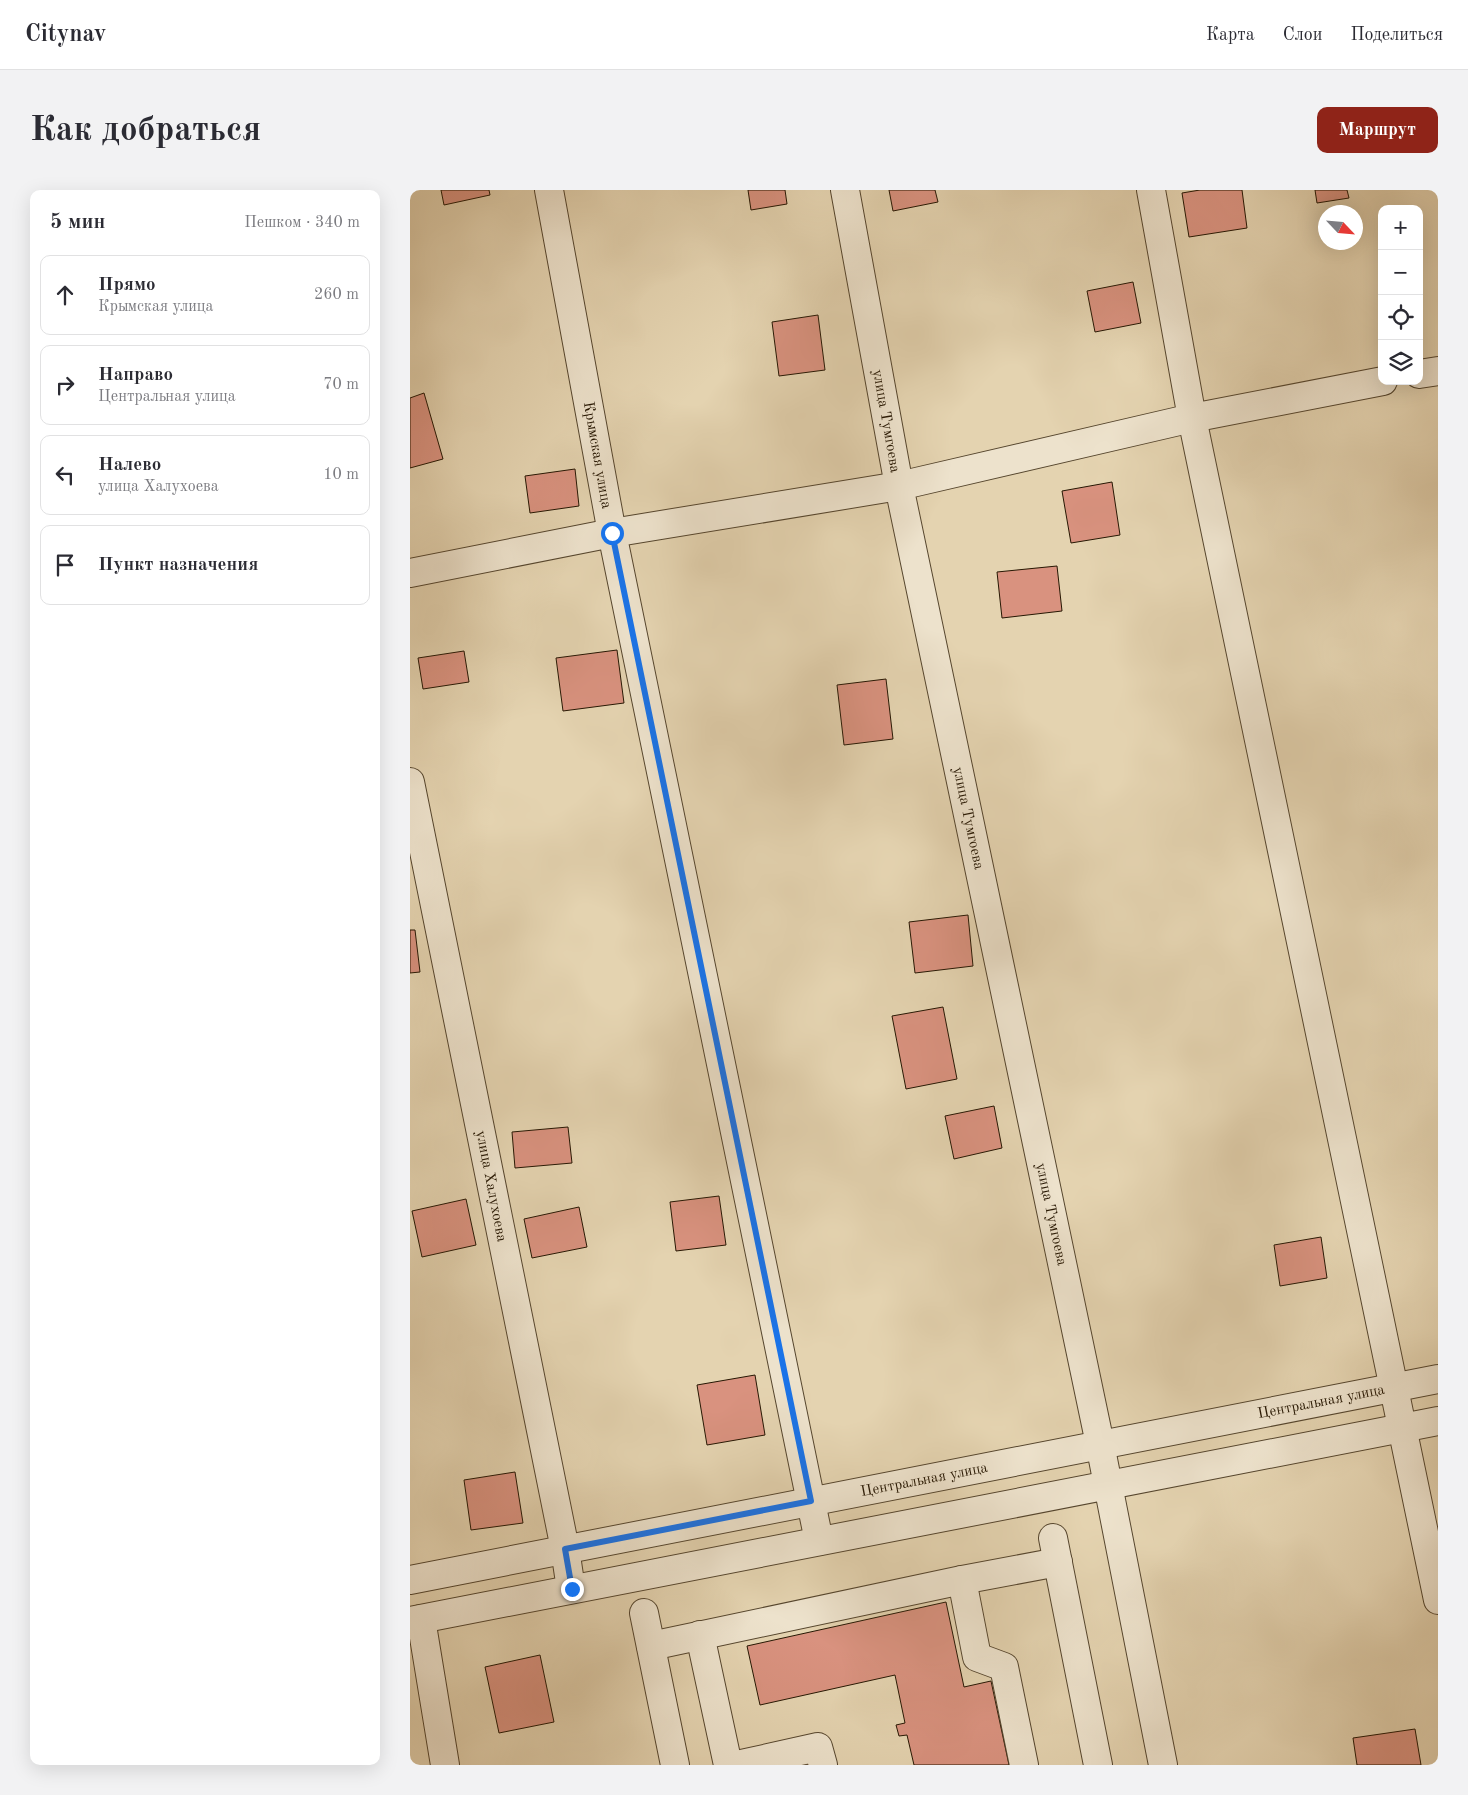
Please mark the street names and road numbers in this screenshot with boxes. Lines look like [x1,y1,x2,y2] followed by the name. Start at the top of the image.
[869,368,902,475] street label: улица Тумгоева
[580,401,613,510] street label: Крымская улица
[949,766,986,872] street label: улица Тумгоева
[472,1129,509,1244] street label: улица Халухоева
[1032,1162,1069,1268] street label: улица Тумгоева
[1256,1383,1387,1422] street label: Центральная улица
[859,1461,990,1500] street label: Центральная улица

